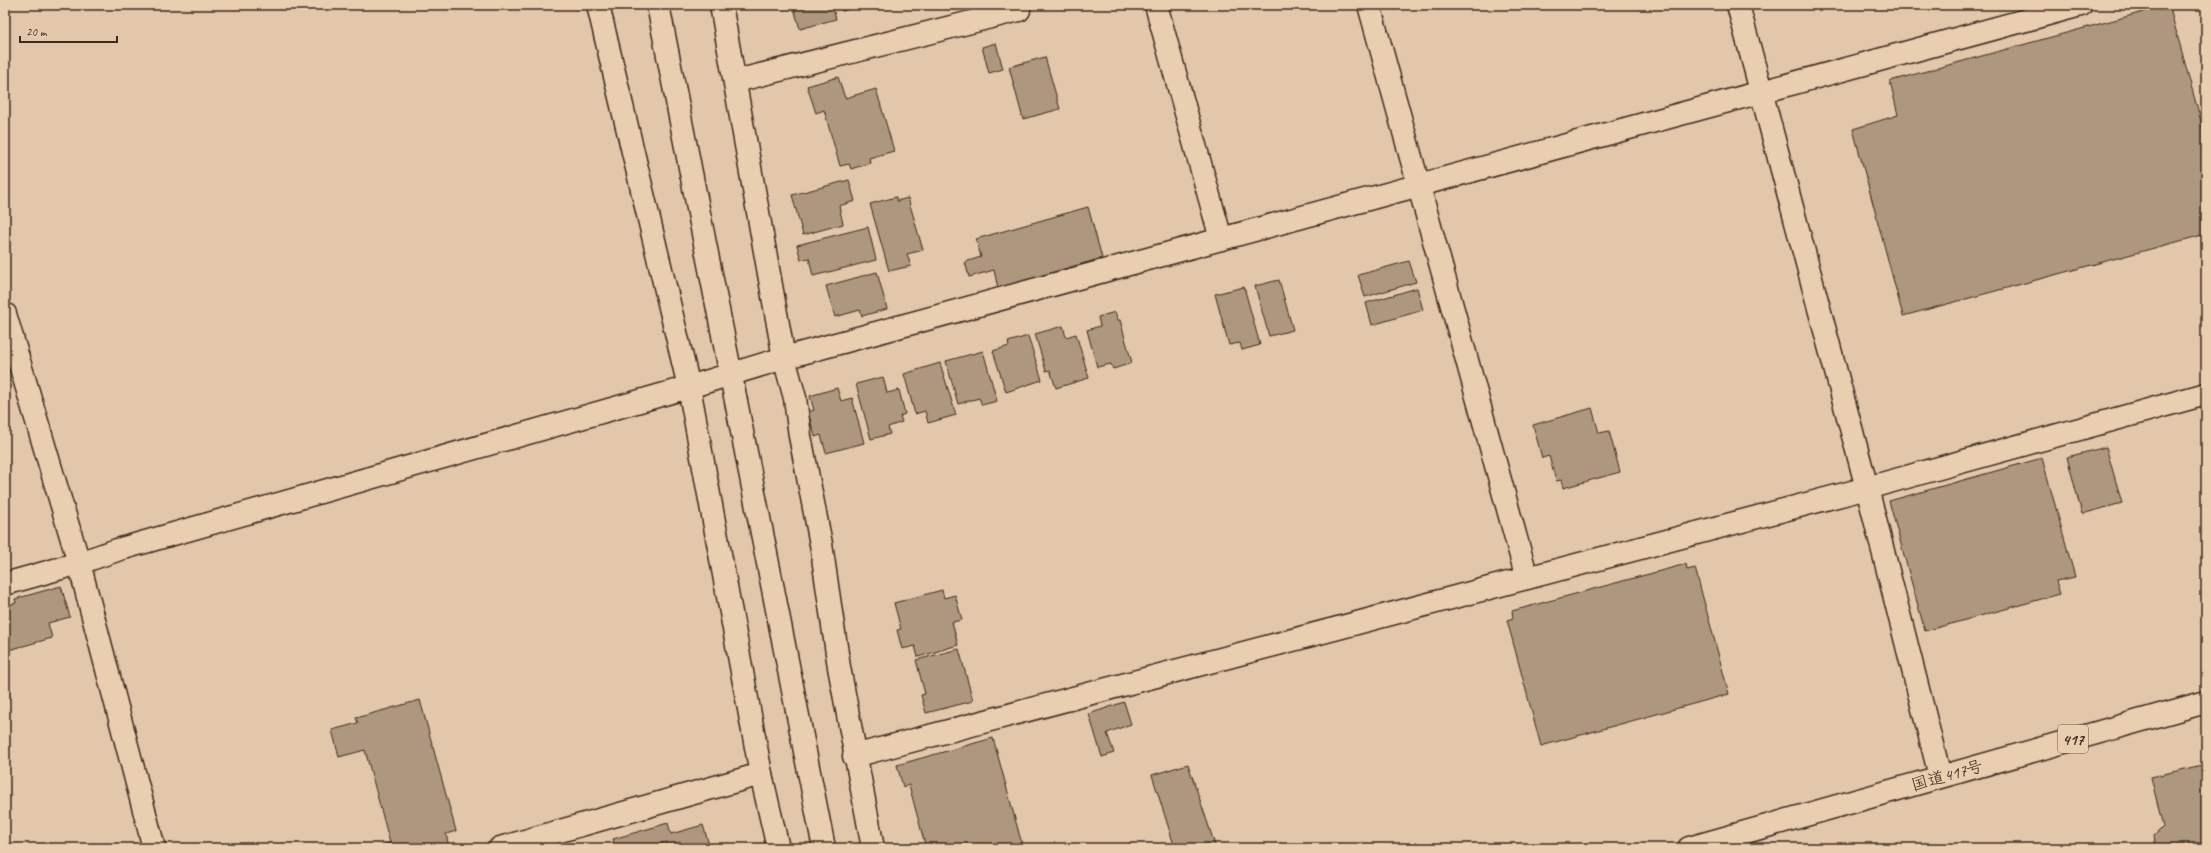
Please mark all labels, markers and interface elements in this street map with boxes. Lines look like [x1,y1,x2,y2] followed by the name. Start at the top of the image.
[20,18,117,44] scale bar
[26,24,48,40] text: 20 m
[2058,725,2088,753] road number: 417
[1909,755,1986,796] street label: 国道417号

